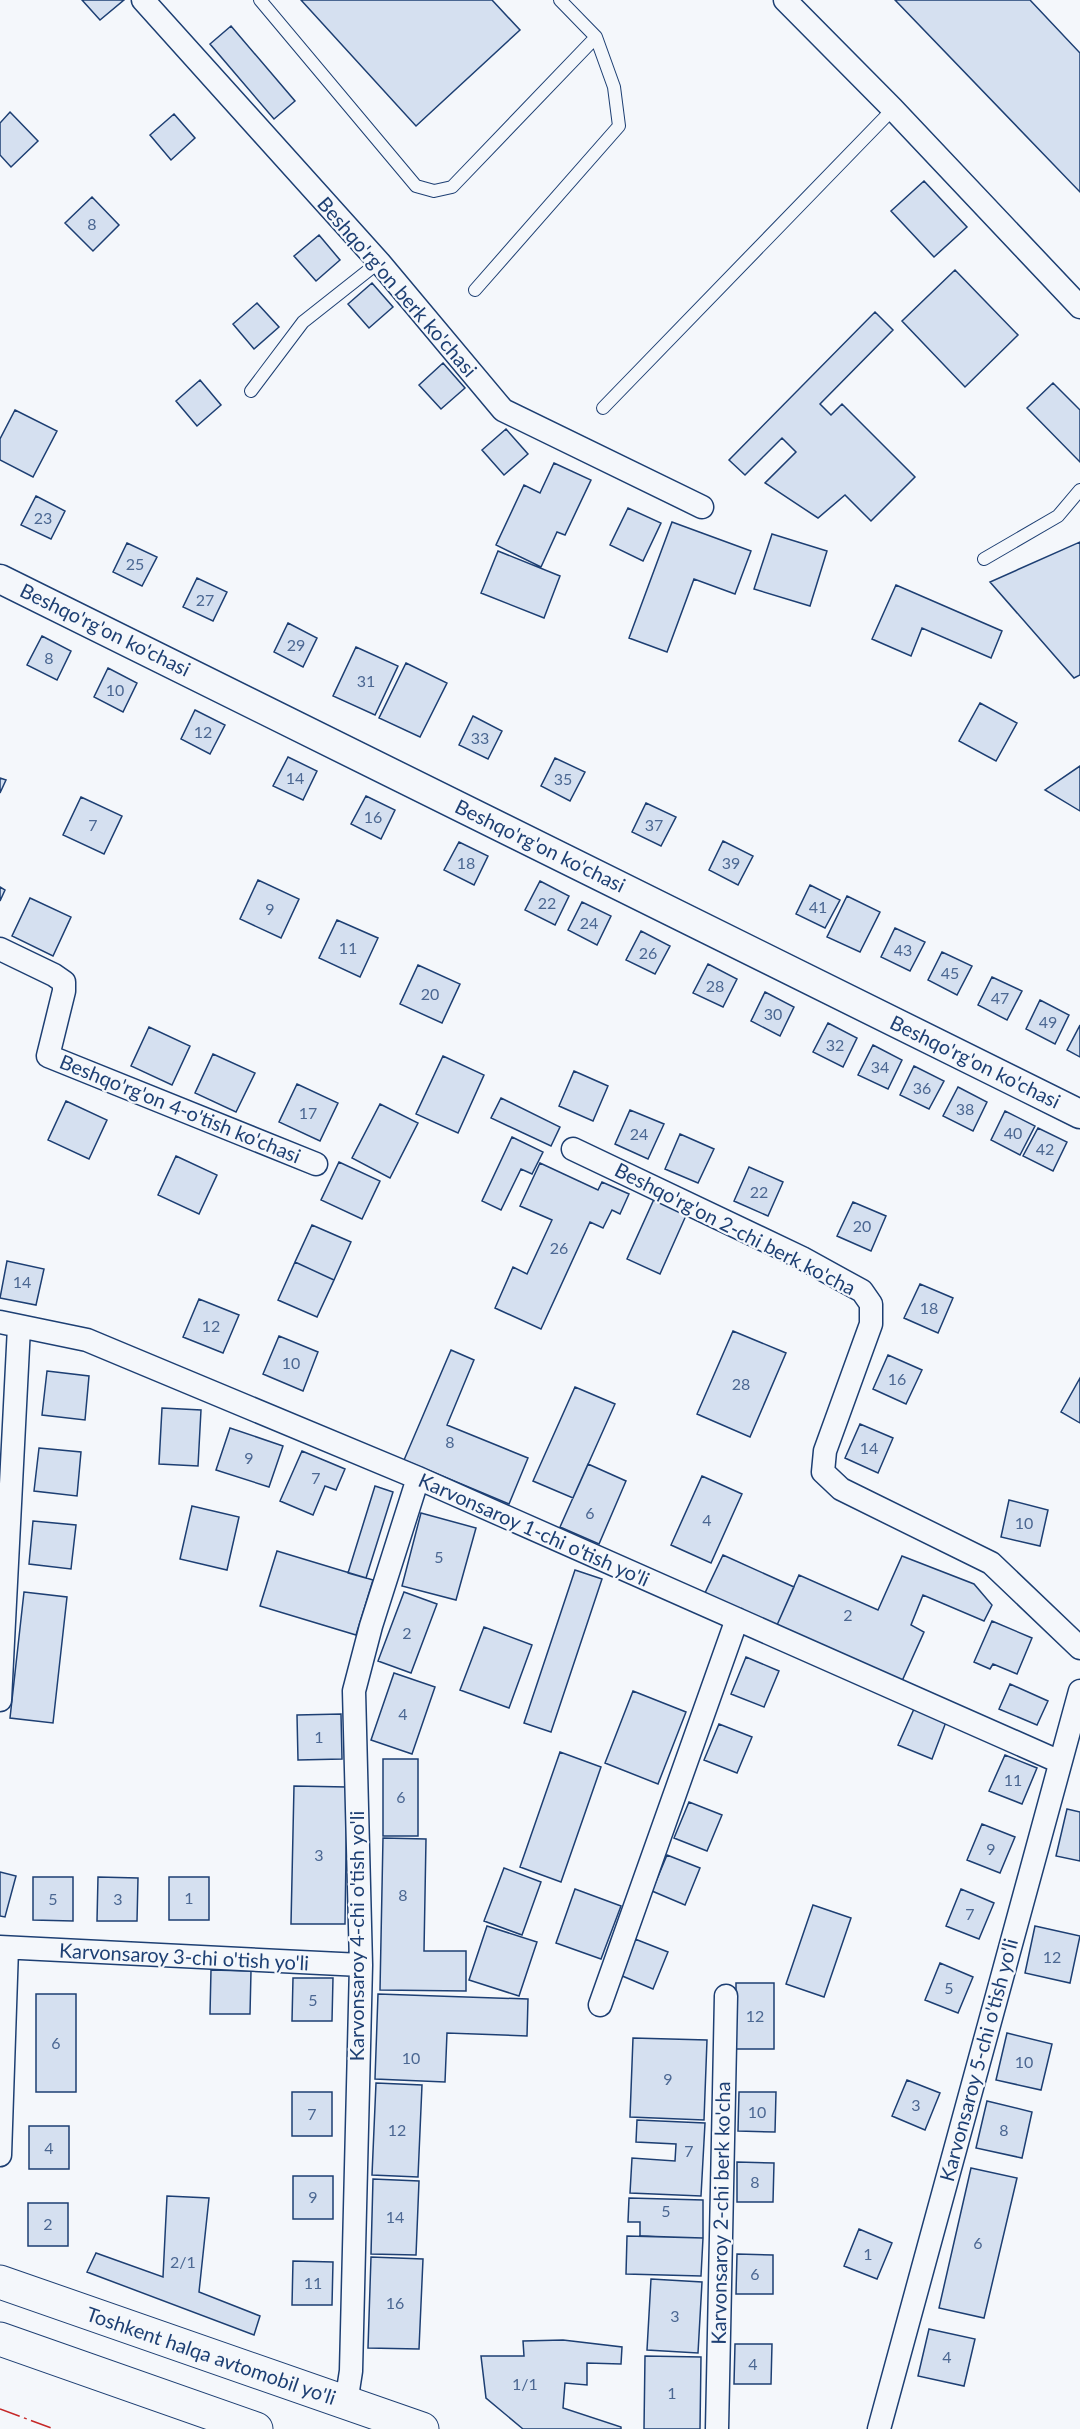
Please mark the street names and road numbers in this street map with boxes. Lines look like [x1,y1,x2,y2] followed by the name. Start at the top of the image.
[313,191,482,381] street label: Beshqo'rg'on berk ko'chasi
[16,577,194,681] street label: Beshqo'rg'on ko'chasi
[451,793,629,897] street label: Beshqo'rg'on ko'chasi
[886,1009,1064,1113] street label: Beshqo'rg'on ko'chasi
[56,1049,304,1167] street label: Beshqo'rg'on 4-o'tish ko'chasi
[611,1157,860,1299] street label: Beshqo'rg'on 2-chi berk ko'cha
[415,1467,654,1591] street label: Karvonsaroy 1-chi o'tish yo'li
[344,1811,368,2061] street label: Karvonsaroy 4-chi o'tish yo'li
[934,1936,1022,2184] street label: Karvonsaroy 5-chi o'tish yo'li
[58,1937,310,1975] street label: Karvonsaroy 3-chi o'tish yo'li
[706,2081,734,2345] street label: Karvonsaroy 2-chi berk ko'cha
[83,2301,339,2409] street label: Toshkent halqa avtomobil yo'li

